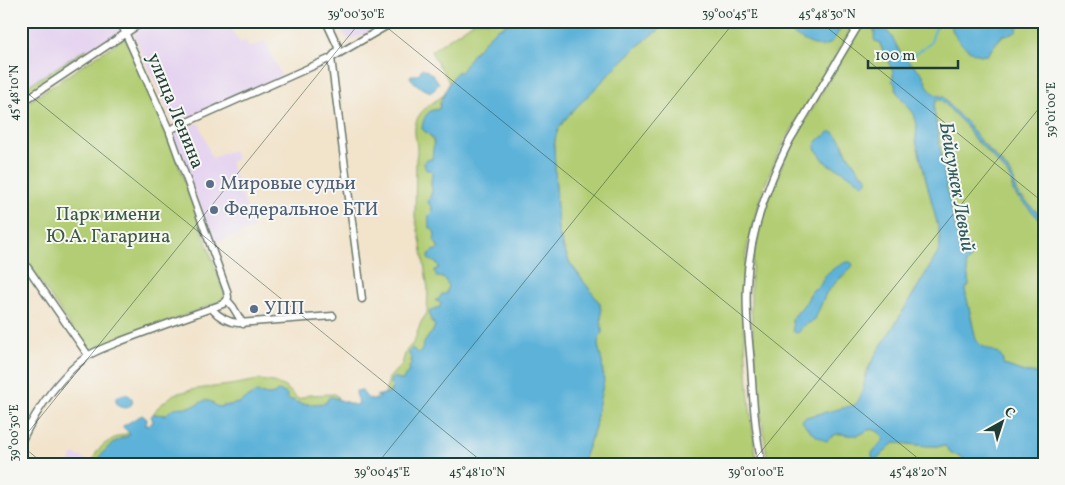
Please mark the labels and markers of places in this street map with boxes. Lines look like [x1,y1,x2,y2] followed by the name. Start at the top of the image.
[220,171,356,197] place label: Мировые судьи
[204,178,216,190] marker: Мировые судьи
[224,197,379,223] place label: Федеральное БТИ
[208,204,220,216] marker: Федеральное БТИ
[264,296,305,322] place label: УПП
[248,303,260,315] marker: УПП

